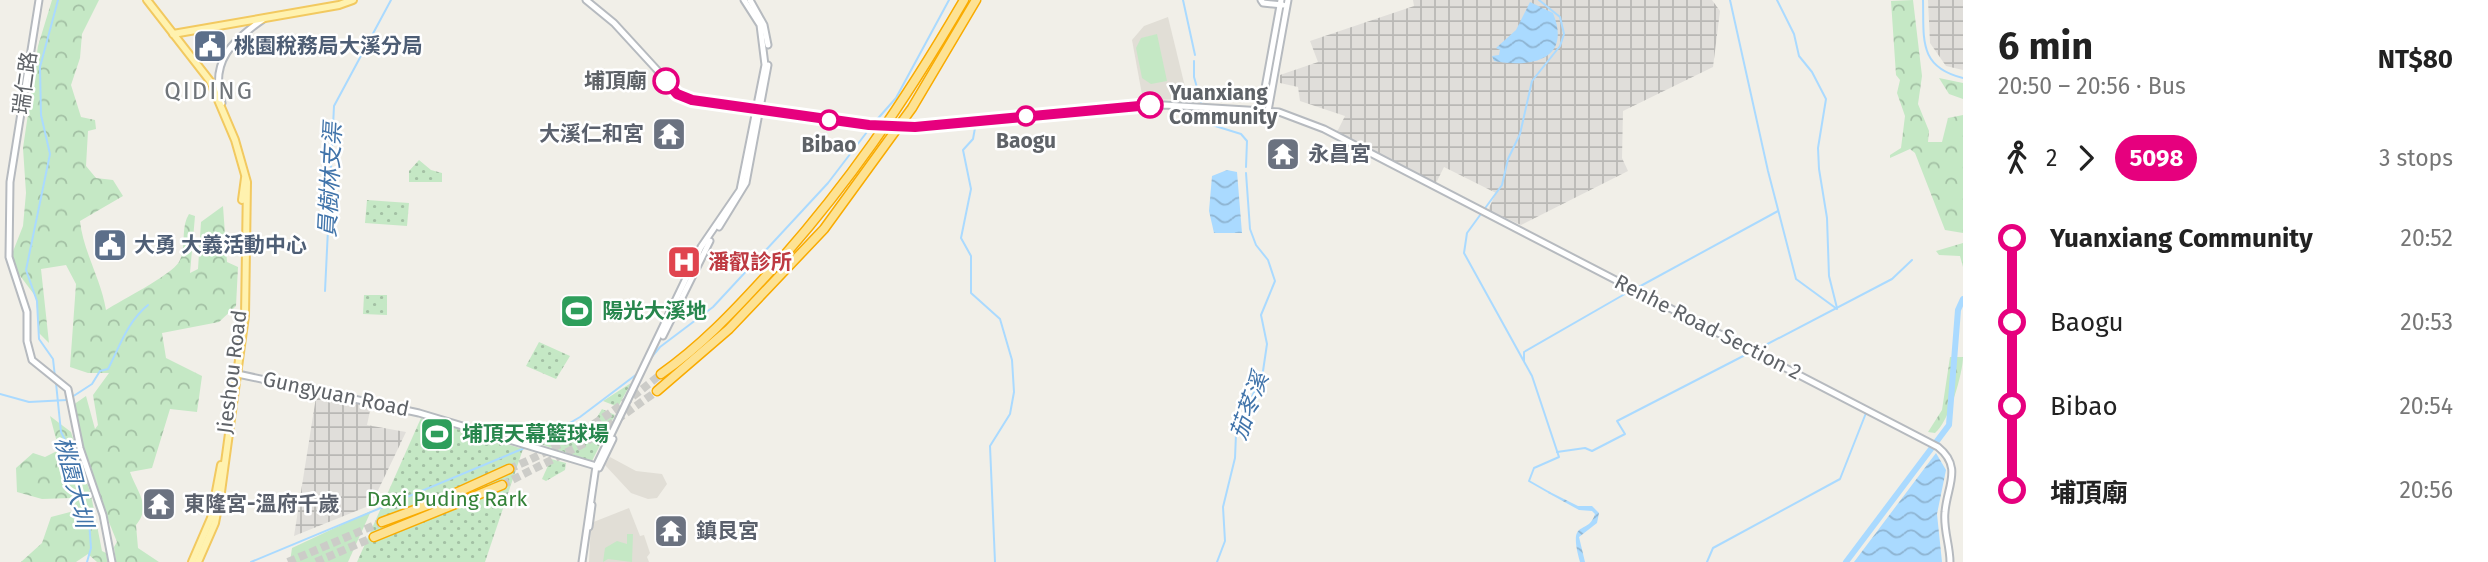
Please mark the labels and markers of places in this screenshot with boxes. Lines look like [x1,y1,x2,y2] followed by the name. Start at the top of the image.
[191,27,229,65] public building icon: 桃園稅務局大溪分局
[234,33,423,59] place label: 桃園稅務局大溪分局
[584,68,647,94] place label: 埔頂廟
[653,68,679,94] marker: 埔頂廟
[1168,80,1277,130] place label: Yuanxiang Community
[1137,92,1163,118] marker: Yuanxiang Community
[1016,106,1036,126] marker: Baogu
[819,110,839,130] marker: Bibao
[650,115,688,153] temple icon: 大溪仁和宮
[539,121,644,147] place label: 大溪仁和宮
[996,128,1056,154] place label: Baogu
[802,132,856,158] place label: Bibao
[1264,135,1302,173] temple icon: 永昌宮
[1308,141,1371,167] place label: 永昌宮
[91,226,129,264] public building icon: 大勇 大義活動中心
[134,232,307,258] place label: 大勇 大義活動中心
[665,243,703,281] hospital icon: 潘叡診所
[708,249,792,275] place label: 潘叡診所
[558,292,596,330] sports icon: 陽光大溪地
[602,298,707,324] place label: 陽光大溪地
[418,415,456,453] sports icon: 埔頂天幕籃球場
[462,421,609,447] place label: 埔頂天幕籃球場
[140,485,178,523] temple icon: 東隆宮-溫府千歲
[184,491,340,517] place label: 東隆宮-溫府千歲
[652,512,690,550] temple icon: 鎮艮宮
[696,518,759,544] place label: 鎮艮宮

